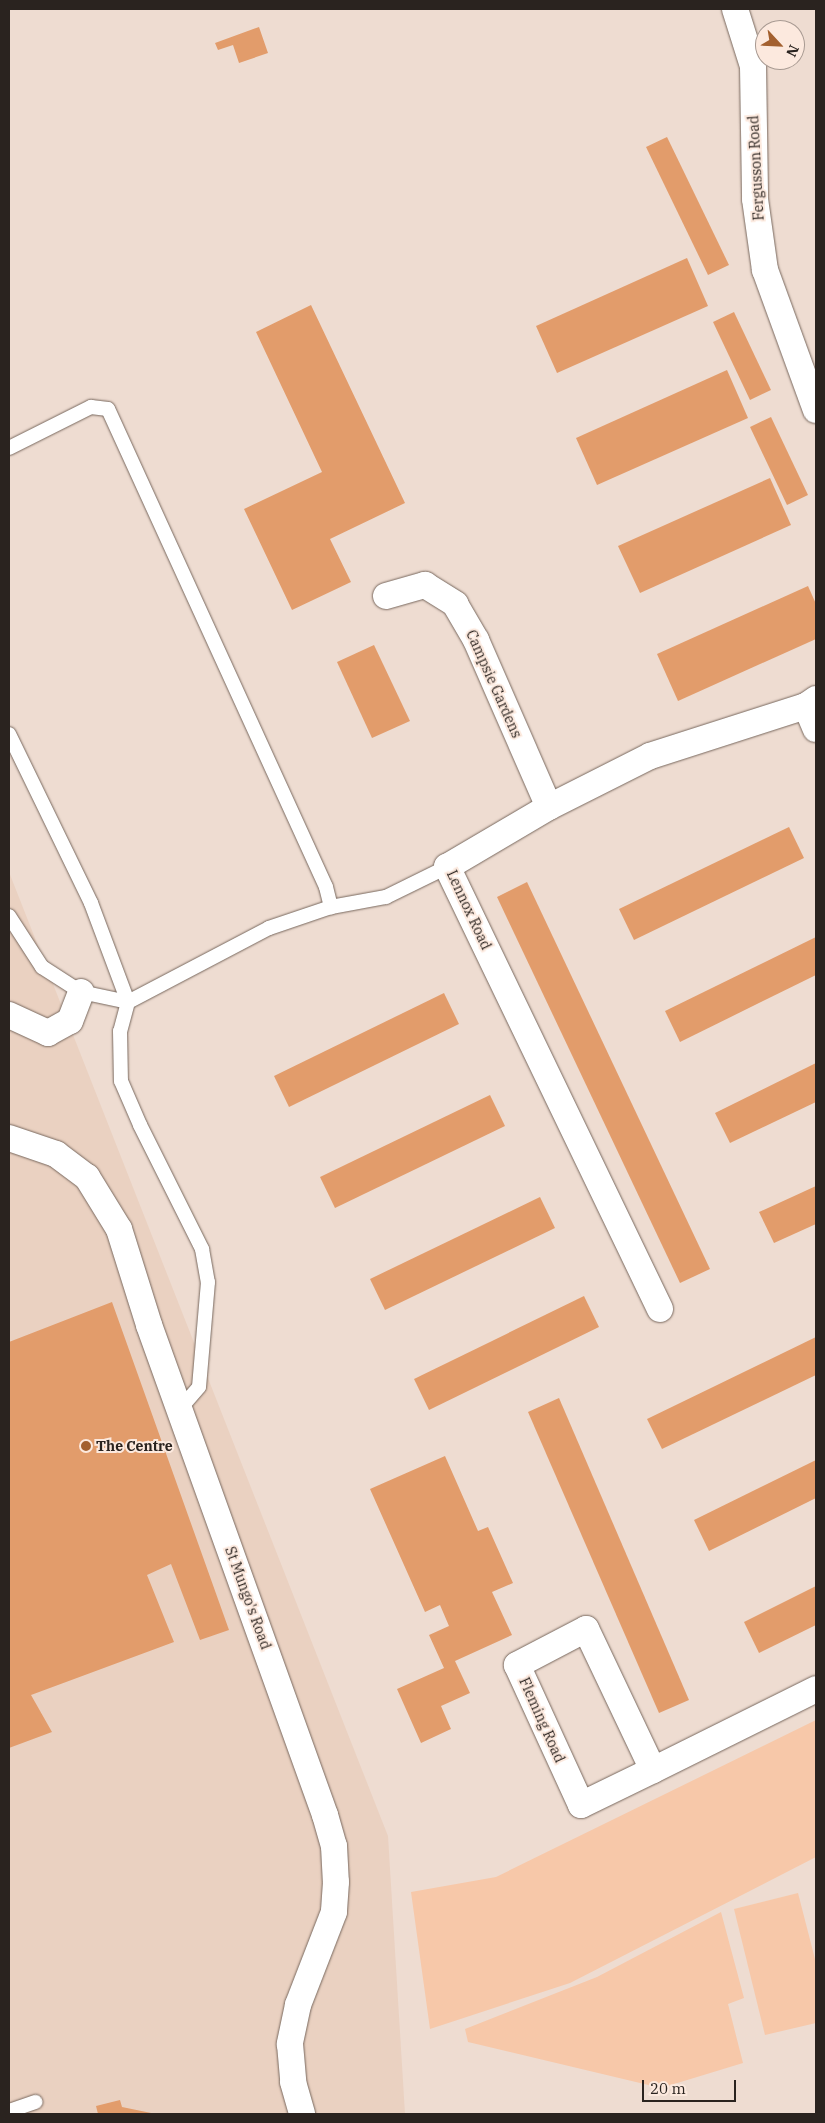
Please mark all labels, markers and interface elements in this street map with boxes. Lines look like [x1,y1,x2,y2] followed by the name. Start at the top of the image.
[755,20,805,70] north arrow
[782,42,803,60] text: N
[745,115,767,221] street label: Fergusson Road
[463,627,525,741] street label: Campsie Gardens
[443,868,495,952] street label: Lennox Road
[96,1438,173,1454] place label: The Centre
[80,1440,92,1452] marker: The Centre
[222,1544,274,1652] street label: St Mungo's Road
[516,1675,568,1765] street label: Fleming Road
[645,2070,739,2102] scale bar
[650,2079,686,2098] text: 20 m

